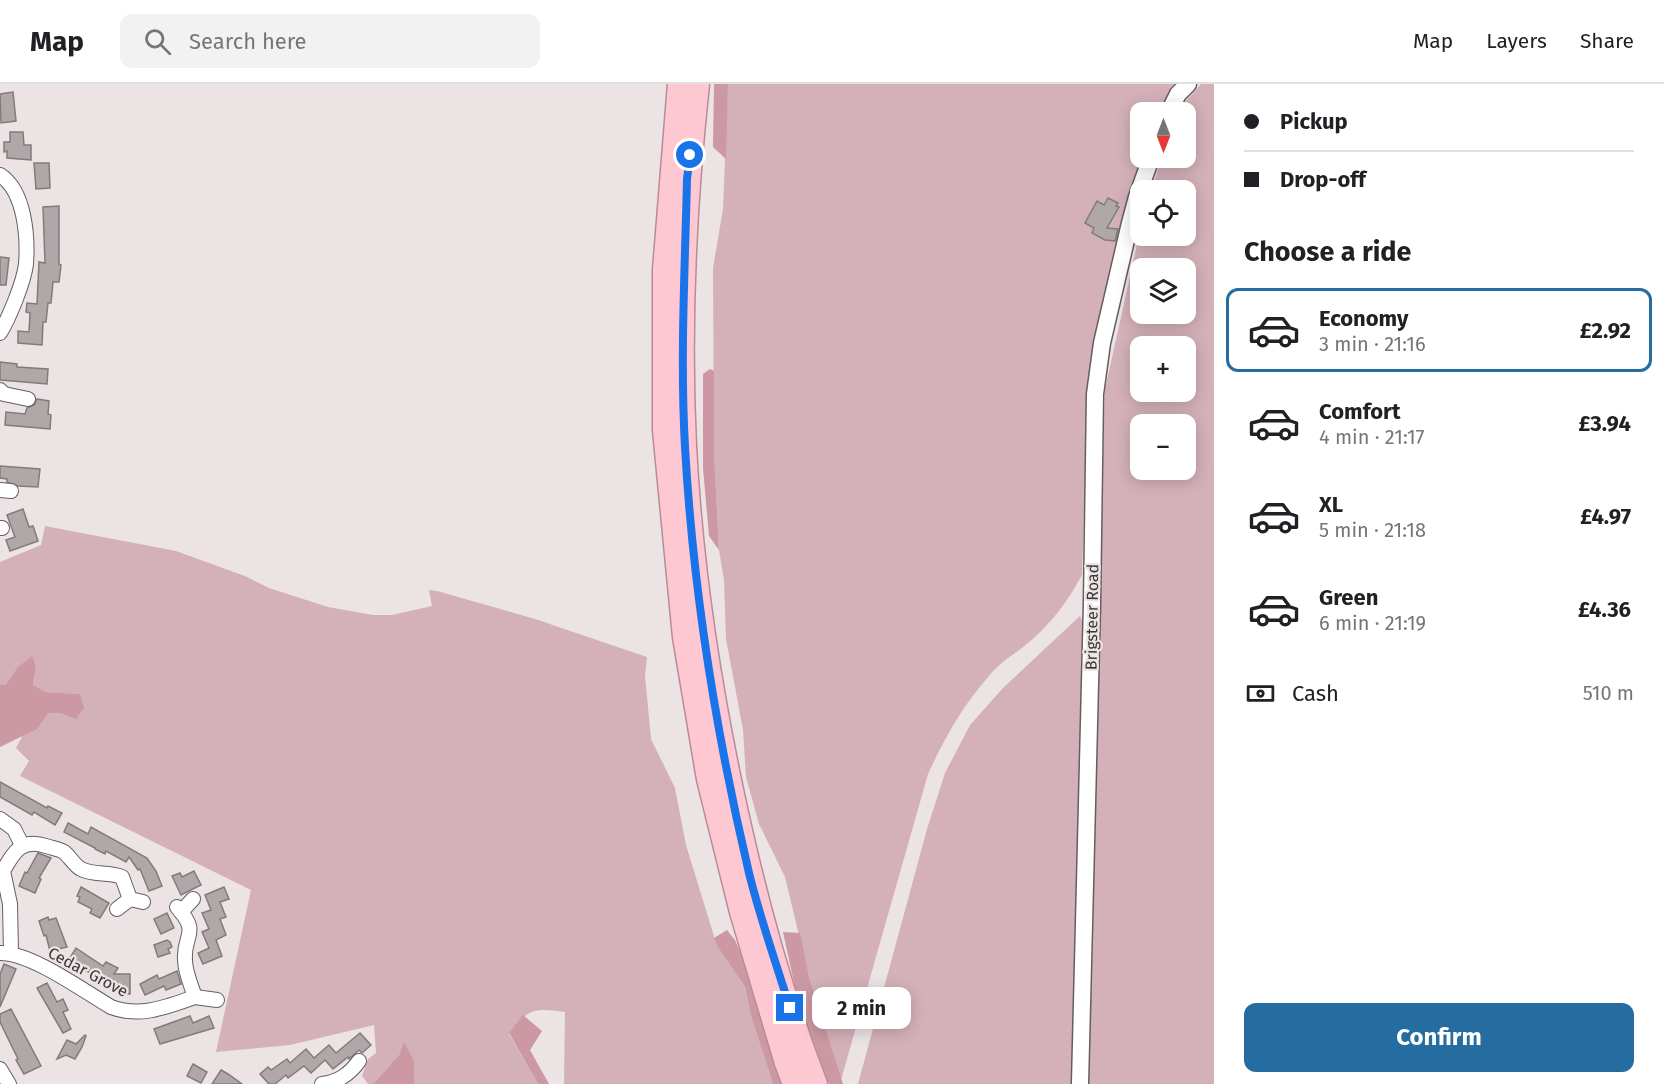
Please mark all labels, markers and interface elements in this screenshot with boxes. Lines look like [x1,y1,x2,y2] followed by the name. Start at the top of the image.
[120,14,540,68] search box
[30,25,84,58] text: Map
[141,25,174,58] icon: search
[189,28,307,55] text: Search here
[1413,28,1453,54] text: Map
[1486,28,1547,54] text: Layers
[1580,28,1634,54] text: Share
[1130,102,1196,168] north arrow
[1130,102,1196,480] map controls
[1280,108,1348,135] text: Pickup
[676,141,703,168] route start
[1280,166,1366,193] text: Drop-off
[1130,180,1196,246] button: locate
[1244,236,1411,268] text: Choose a ride
[1130,258,1196,324] button: layers
[1247,303,1301,357] icon: car
[1319,305,1408,332] text: Economy
[1580,317,1631,344] text: £2.92
[1319,332,1426,356] text: 3 min · 21:16
[1130,336,1196,402] button: +
[1247,396,1301,450] icon: car
[1319,398,1400,425] text: Comfort
[1578,410,1631,437] text: £3.94
[1130,414,1196,480] button: −
[1319,425,1424,449] text: 4 min · 21:17
[1247,489,1301,543] icon: car
[1319,491,1343,518] text: XL
[1580,503,1631,530] text: £4.97
[1319,518,1426,542] text: 5 min · 21:18
[1082,564,1102,670] street label: Brigsteer Road
[1247,582,1301,636] icon: car
[1319,584,1378,611] text: Green
[1578,596,1631,623] text: £4.36
[1319,611,1426,635] text: 6 min · 21:19
[1244,677,1277,710] icon: cash
[1292,680,1339,707] text: Cash
[1583,681,1634,705] text: 510 m
[45,943,131,1001] street label: Cedar Grove
[811,987,910,1029] callout: 2 min
[776,994,803,1021] route end
[837,996,886,1020] text: 2 min
[1244,1003,1634,1072] button: Confirm

